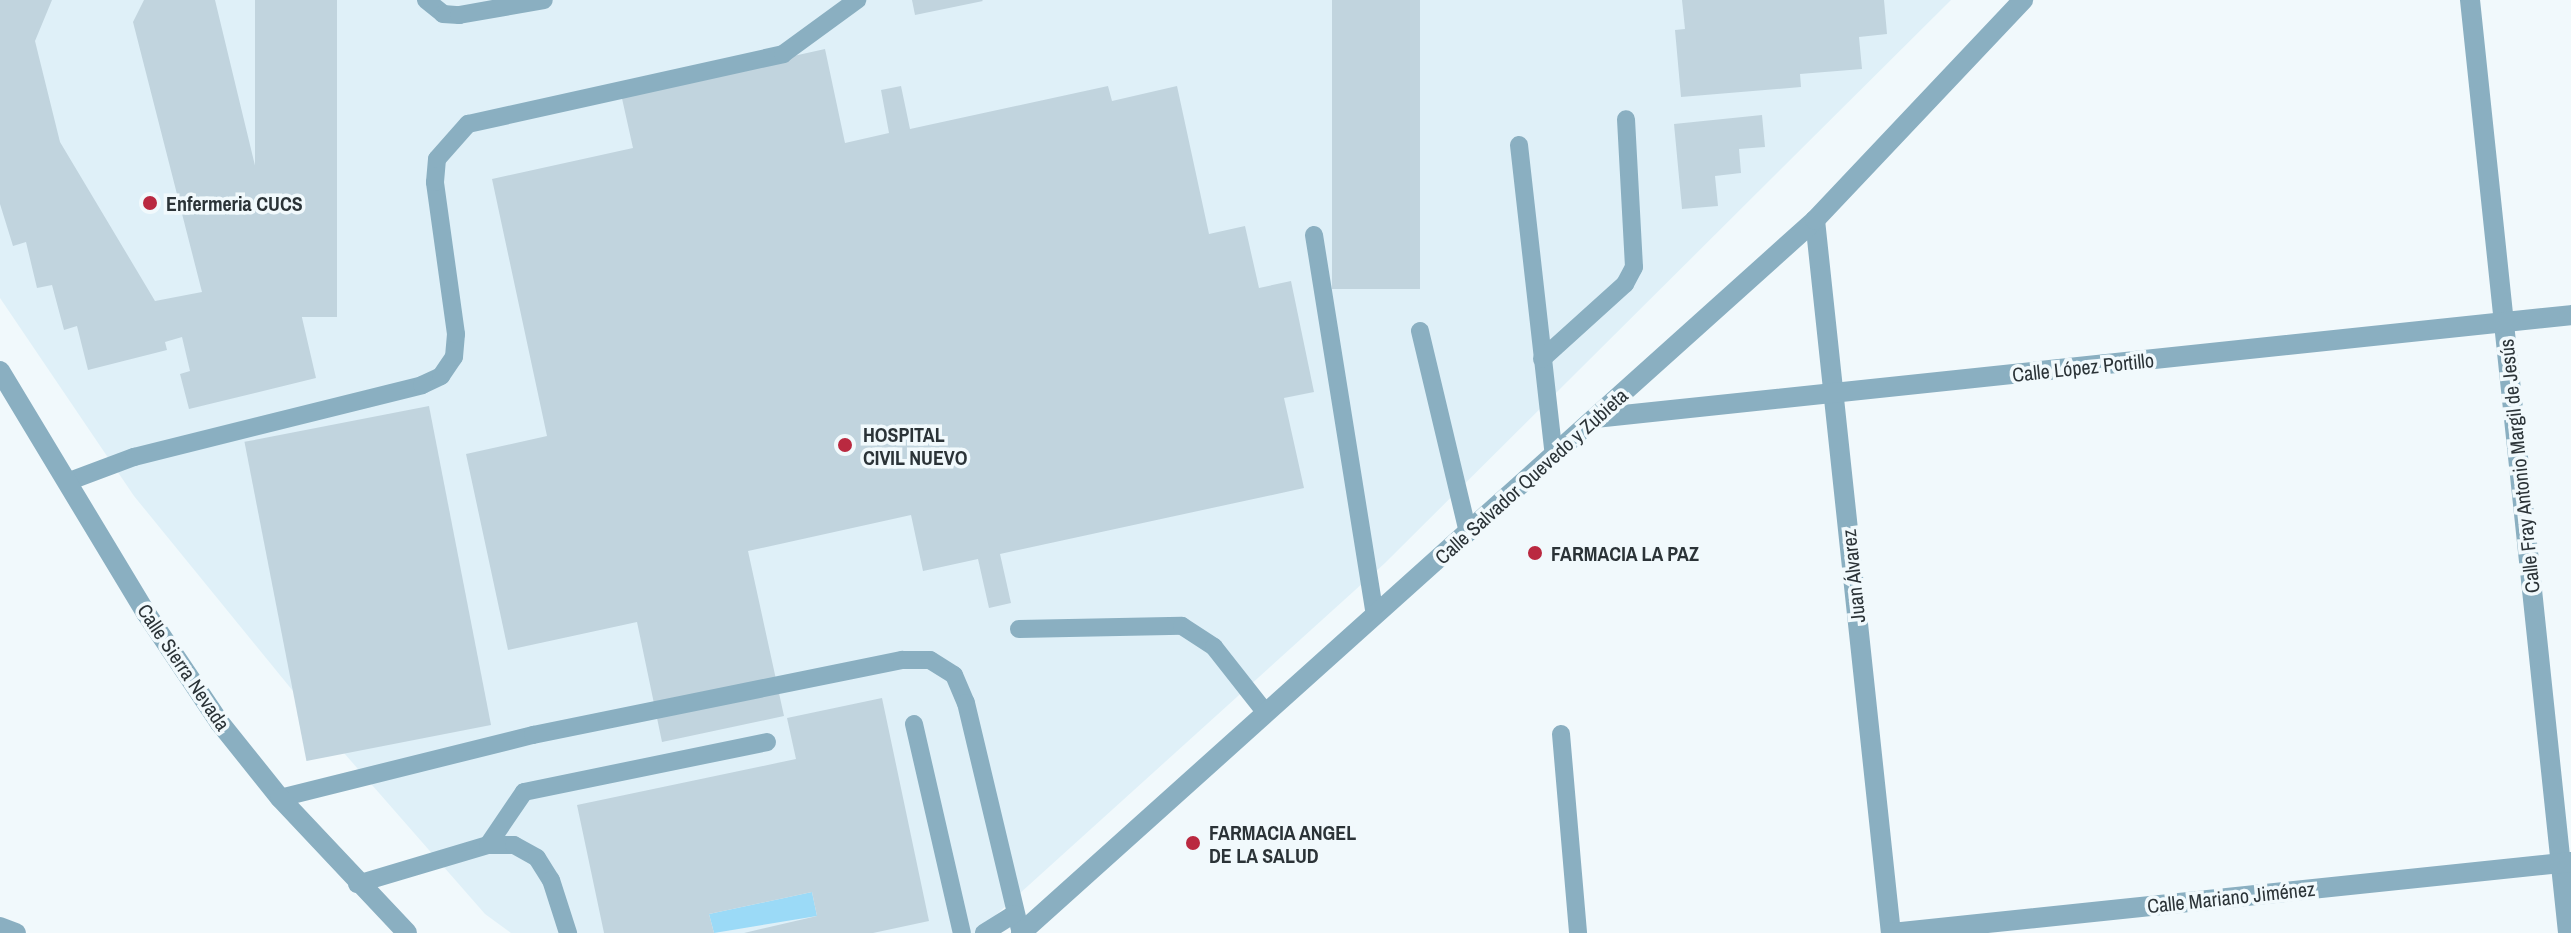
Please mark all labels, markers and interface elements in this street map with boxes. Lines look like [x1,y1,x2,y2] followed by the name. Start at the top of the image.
[166,191,303,215] place label: Enfermeria CUCS
[141,194,159,212] marker: Enfermeria CUCS
[2494,337,2544,595] street label: Calle Fray Antonio Margil de Jesús
[2011,348,2155,386] street label: Calle López Portillo
[1430,383,1632,569] street label: Calle Salvador Quevedo y Zubieta
[863,422,968,469] place label: HOSPITAL CIVIL NUEVO
[834,434,856,456] marker: HOSPITAL CIVIL NUEVO
[1836,528,1870,624] street label: Juan Álvarez
[1551,541,1700,565] place label: FARMACIA LA PAZ
[1526,544,1544,562] marker: FARMACIA LA PAZ
[133,599,235,735] street label: Calle Sierra Nevada
[1209,820,1357,867] place label: FARMACIA ANGEL DE LA SALUD
[1184,834,1202,852] marker: FARMACIA ANGEL DE LA SALUD
[2146,876,2316,918] street label: Calle Mariano Jiménez

